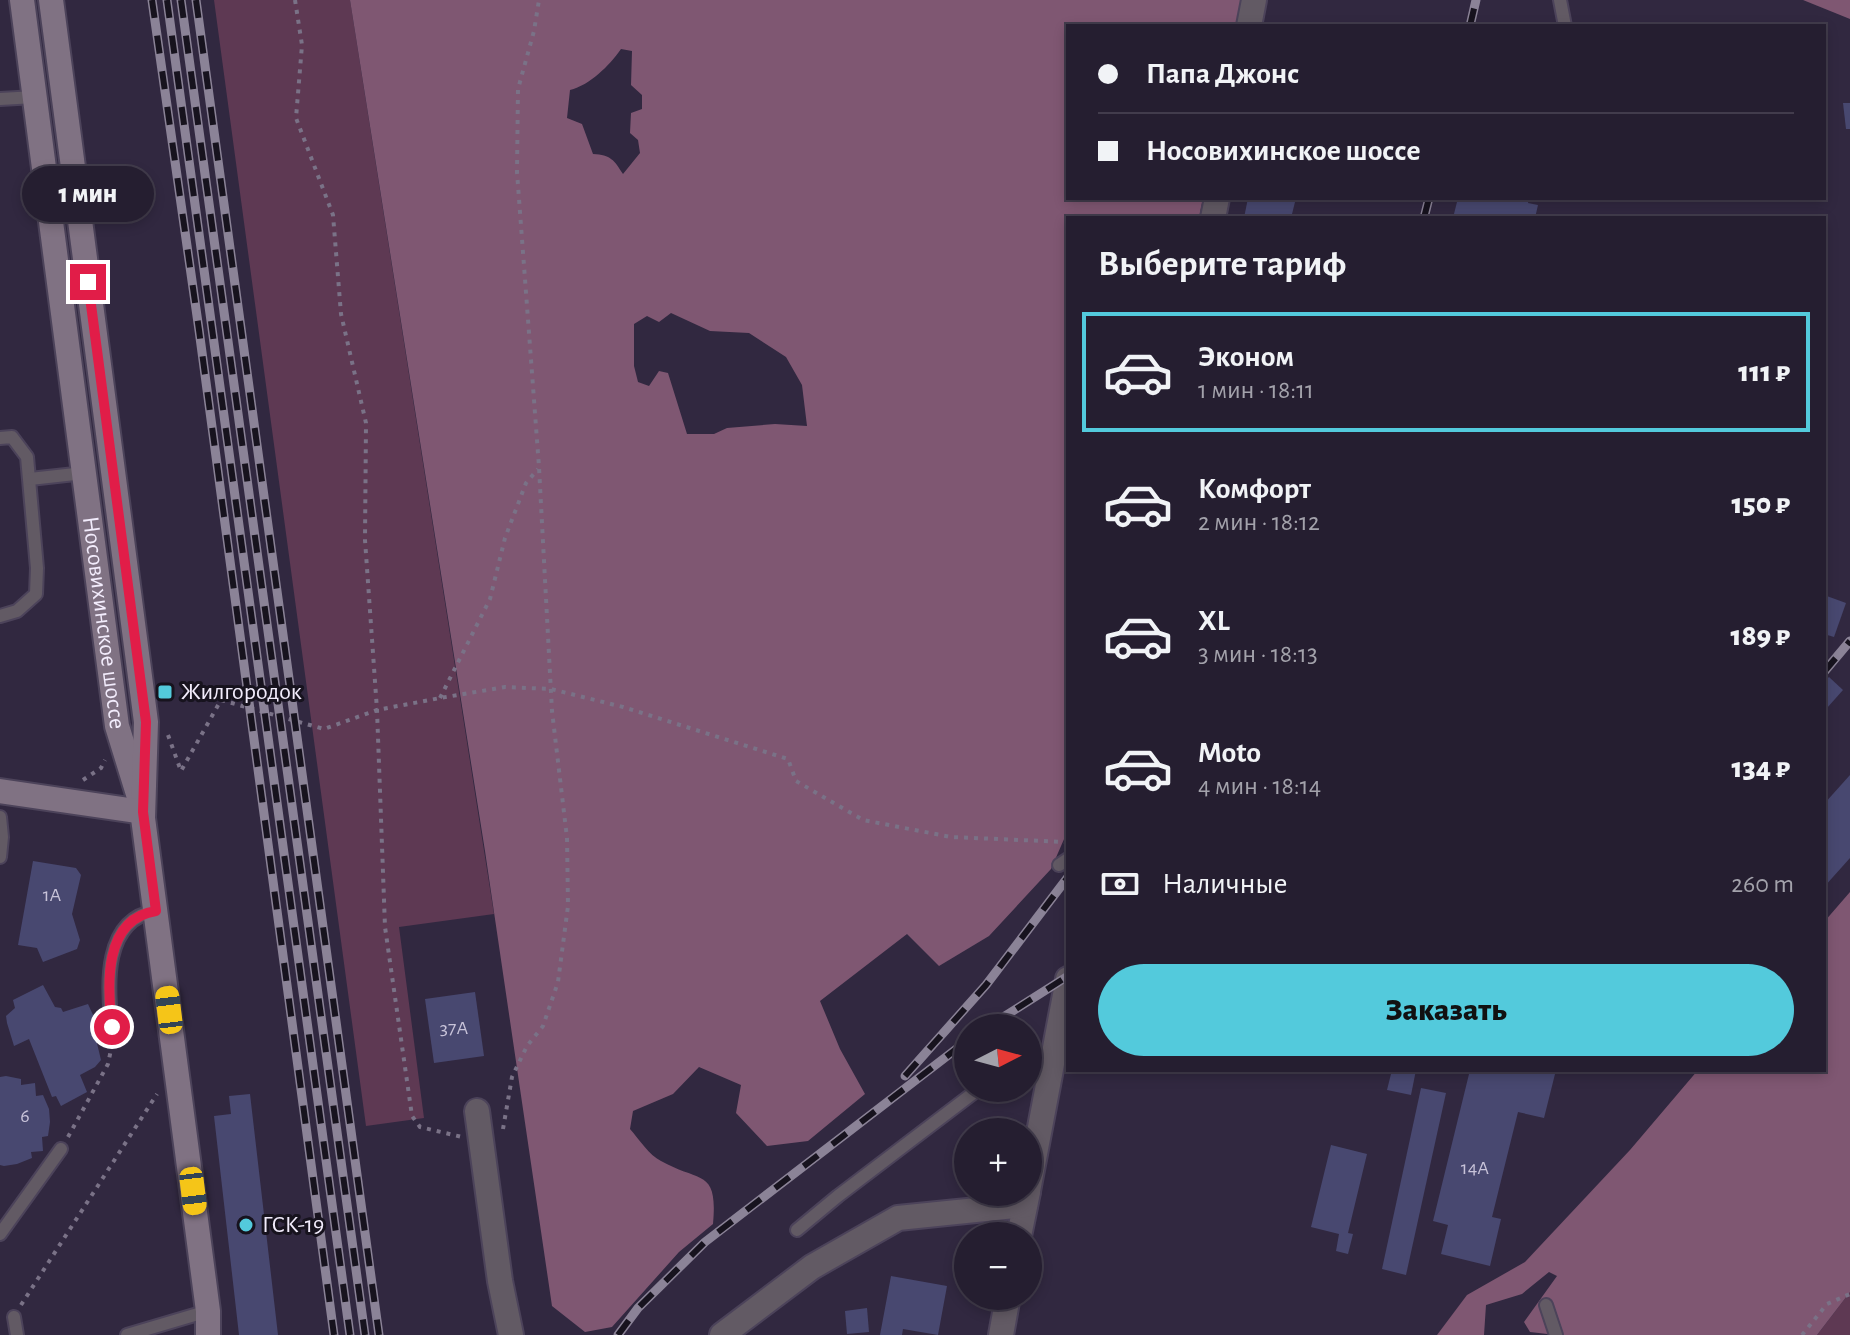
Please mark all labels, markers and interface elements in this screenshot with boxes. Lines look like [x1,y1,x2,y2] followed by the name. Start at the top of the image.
[1146,59,1299,89] text: Папа Джонс
[1146,136,1421,166] text: Носовихинское шоссе
[22,166,154,222] callout: 1 мин
[59,181,117,207] text: 1 мин
[1098,246,1346,282] text: Выберите тариф
[70,264,106,300] route end
[1102,336,1174,408] icon: car
[1198,342,1294,372] text: Эконом
[1738,357,1790,387] text: 111 ₽
[1198,377,1314,403] text: 1 мин · 18:11
[1102,468,1174,540] icon: car
[1198,474,1311,504] text: Комфорт
[1732,489,1790,519] text: 150 ₽
[1198,509,1320,535] text: 2 мин · 18:12
[78,515,129,731] street label: Носовихинское шоссе
[1102,600,1174,672] icon: car
[1198,606,1230,636] text: XL
[1730,621,1790,651] text: 189 ₽
[1198,641,1318,667] text: 3 мин · 18:13
[181,680,302,704] place label: Жилгородок
[156,683,174,701] marker: Жилгородок
[1102,732,1174,804] icon: car
[1198,738,1261,768] text: Moto
[1732,753,1790,783] text: 134 ₽
[1198,773,1321,799] text: 4 мин · 18:14
[1098,862,1142,906] icon: cash
[1162,869,1288,899] text: Наличные
[1731,871,1794,897] text: 260 m
[43,885,62,905] house number: 1А
[1098,964,1794,1056] button: Заказать
[154,985,184,1035] car
[94,1009,130,1045] route start
[954,1014,1042,1102] north arrow
[954,1014,1042,1310] map controls
[440,1018,468,1038] house number: 37А
[20,1106,30,1126] house number: 6
[954,1118,1042,1206] button: +
[1461,1158,1489,1178] house number: 14А
[178,1166,208,1216] car
[262,1213,324,1237] place label: ГСК-19
[237,1216,255,1234] marker: ГСК-19
[954,1222,1042,1310] button: −

